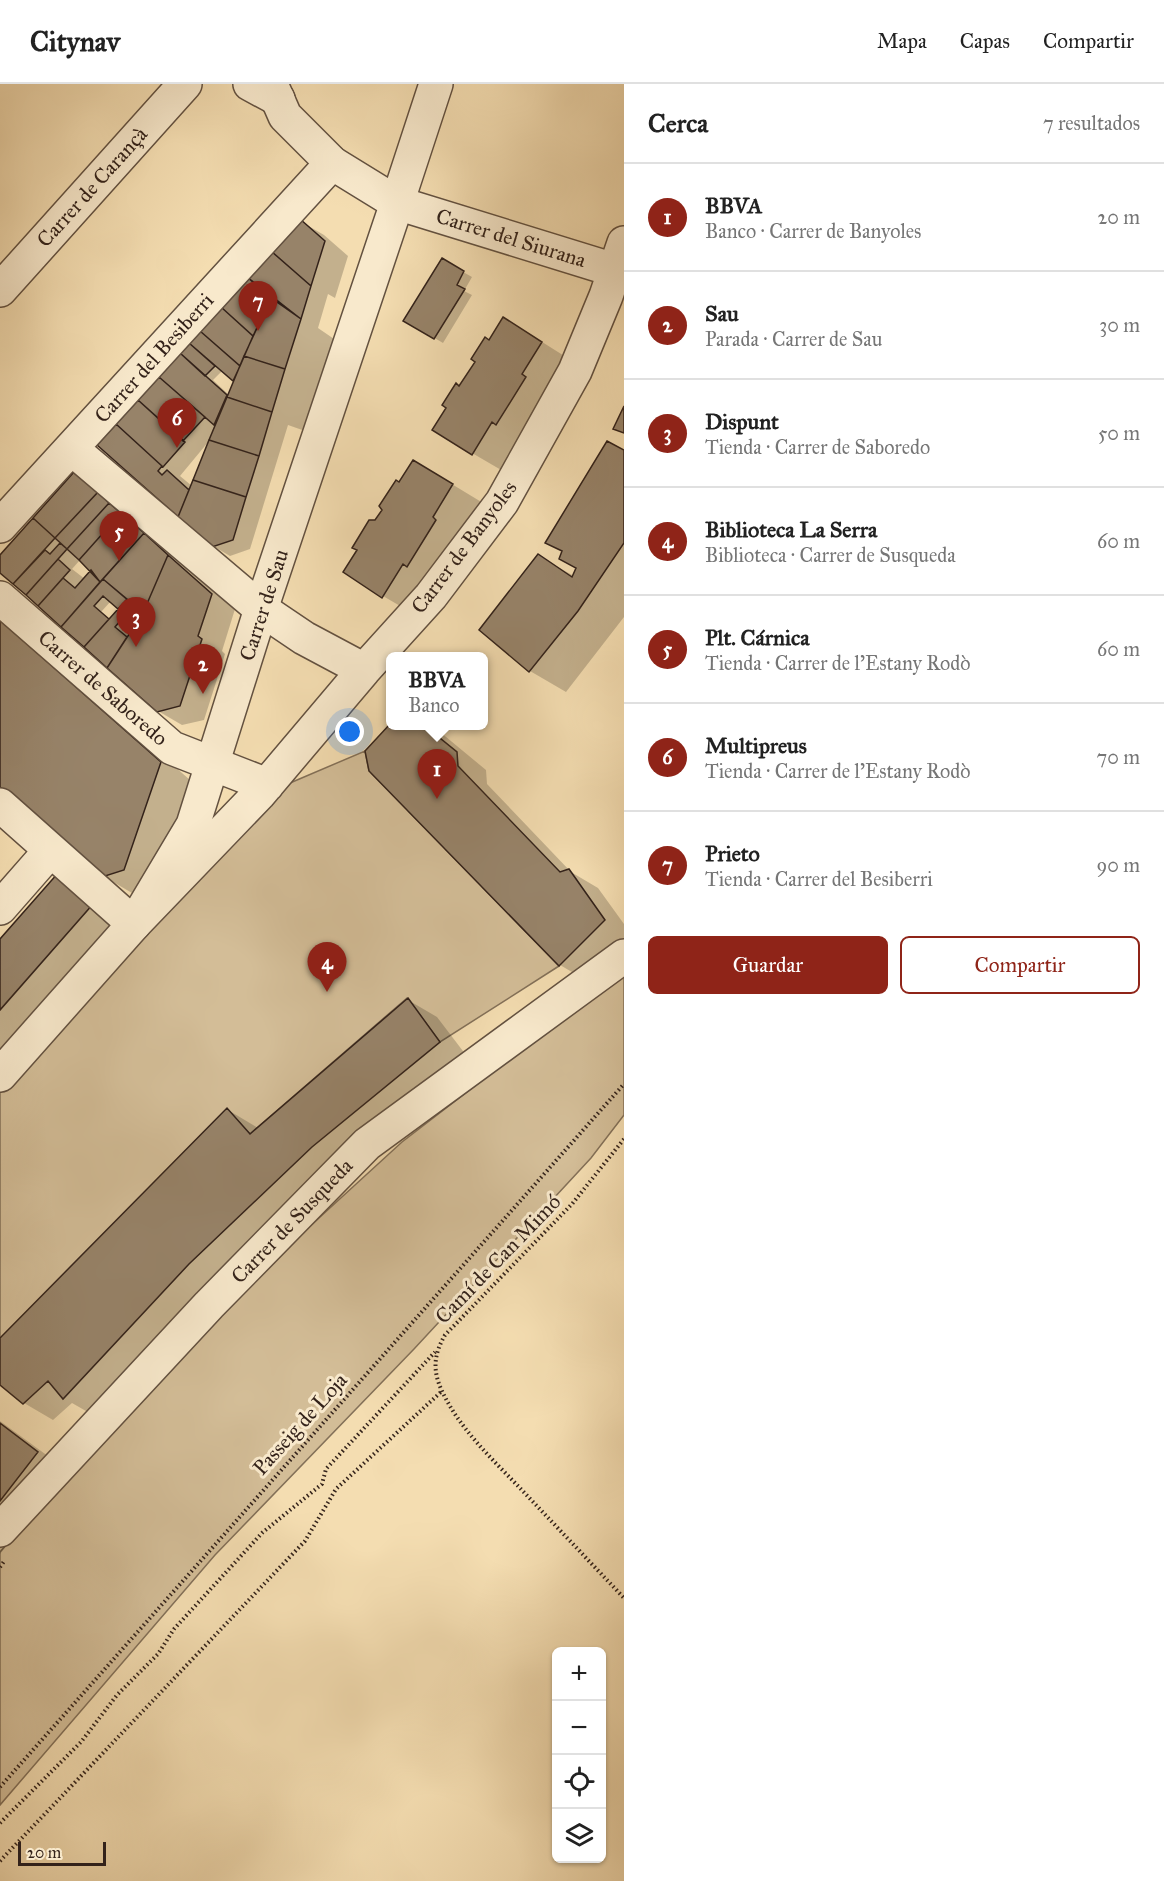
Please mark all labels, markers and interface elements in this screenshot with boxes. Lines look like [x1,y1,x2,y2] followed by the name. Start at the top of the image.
[30,24,120,59] text: Citynav
[877,28,927,54] text: Mapa
[960,28,1010,54] text: Capas
[1043,28,1134,54] text: Compartir
[648,107,708,139] text: Cerca
[1043,111,1140,135] text: 7 resultados
[31,121,153,252] street label: Carrer de Carançà
[705,192,762,219] text: BBVA
[433,203,589,273] street label: Carrer del Siurana
[664,205,671,229] text: 1
[1097,205,1140,229] text: 20 m
[705,219,921,243] text: Banco · Carrer de Banyoles
[238,282,278,331] pin: 7
[89,288,219,428] street label: Carrer del Besiberri
[705,300,739,327] text: Sau
[663,313,672,337] text: 2
[1099,313,1140,337] text: 30 m
[705,327,882,351] text: Parada · Carrer de Sau
[158,398,196,448] pin: 6
[705,408,779,435] text: Dispunt
[664,421,672,445] text: 3
[1098,421,1140,445] text: 50 m
[705,435,930,459] text: Tienda · Carrer de Saboredo
[406,475,522,619] street label: Carrer de Banyoles
[100,512,138,561] pin: 5
[705,516,877,543] text: Biblioteca La Serra
[662,529,673,553] text: 4
[1097,529,1140,553] text: 60 m
[705,543,956,567] text: Biblioteca · Carrer de Susqueda
[234,546,294,664] street label: Carrer de Sau
[116,598,156,647] pin: 3
[705,624,810,651] text: Plt. Cárnica
[33,625,173,752] street label: Carrer de Saboredo
[663,637,672,661] text: 5
[1097,637,1140,661] text: 60 m
[184,644,222,694] pin: 2
[705,651,971,675] text: Tienda · Carrer de l'Estany Rodò
[386,652,488,730] popup
[408,666,466,693] text: BBVA
[408,693,460,717] text: Banco
[335,717,364,746] your location
[705,732,807,759] text: Multipreus
[662,745,673,769] text: 6
[1097,745,1140,769] text: 70 m
[418,750,456,799] pin: 1
[705,759,971,783] text: Tienda · Carrer de l'Estany Rodò
[705,840,760,867] text: Prieto
[662,853,673,877] text: 7
[1097,853,1140,877] text: 90 m
[705,867,933,891] text: Tienda · Carrer del Besiberri
[648,936,888,994] button: Guardar
[900,936,1140,994] button: Compartir
[308,942,346,992] pin: 4
[226,1153,358,1289] street label: Carrer de Susqueda
[430,1189,566,1329] street label: Camí de Can Mimó
[247,1367,353,1481] street label: Passeig de Loja
[552,1647,606,1863] map controls
[552,1647,606,1701] button: +
[552,1701,606,1755] button: −
[552,1755,606,1809] button: locate
[552,1809,606,1863] button: layers
[18,1839,106,1866] scale bar
[27,1843,61,1862] text: 20 m

